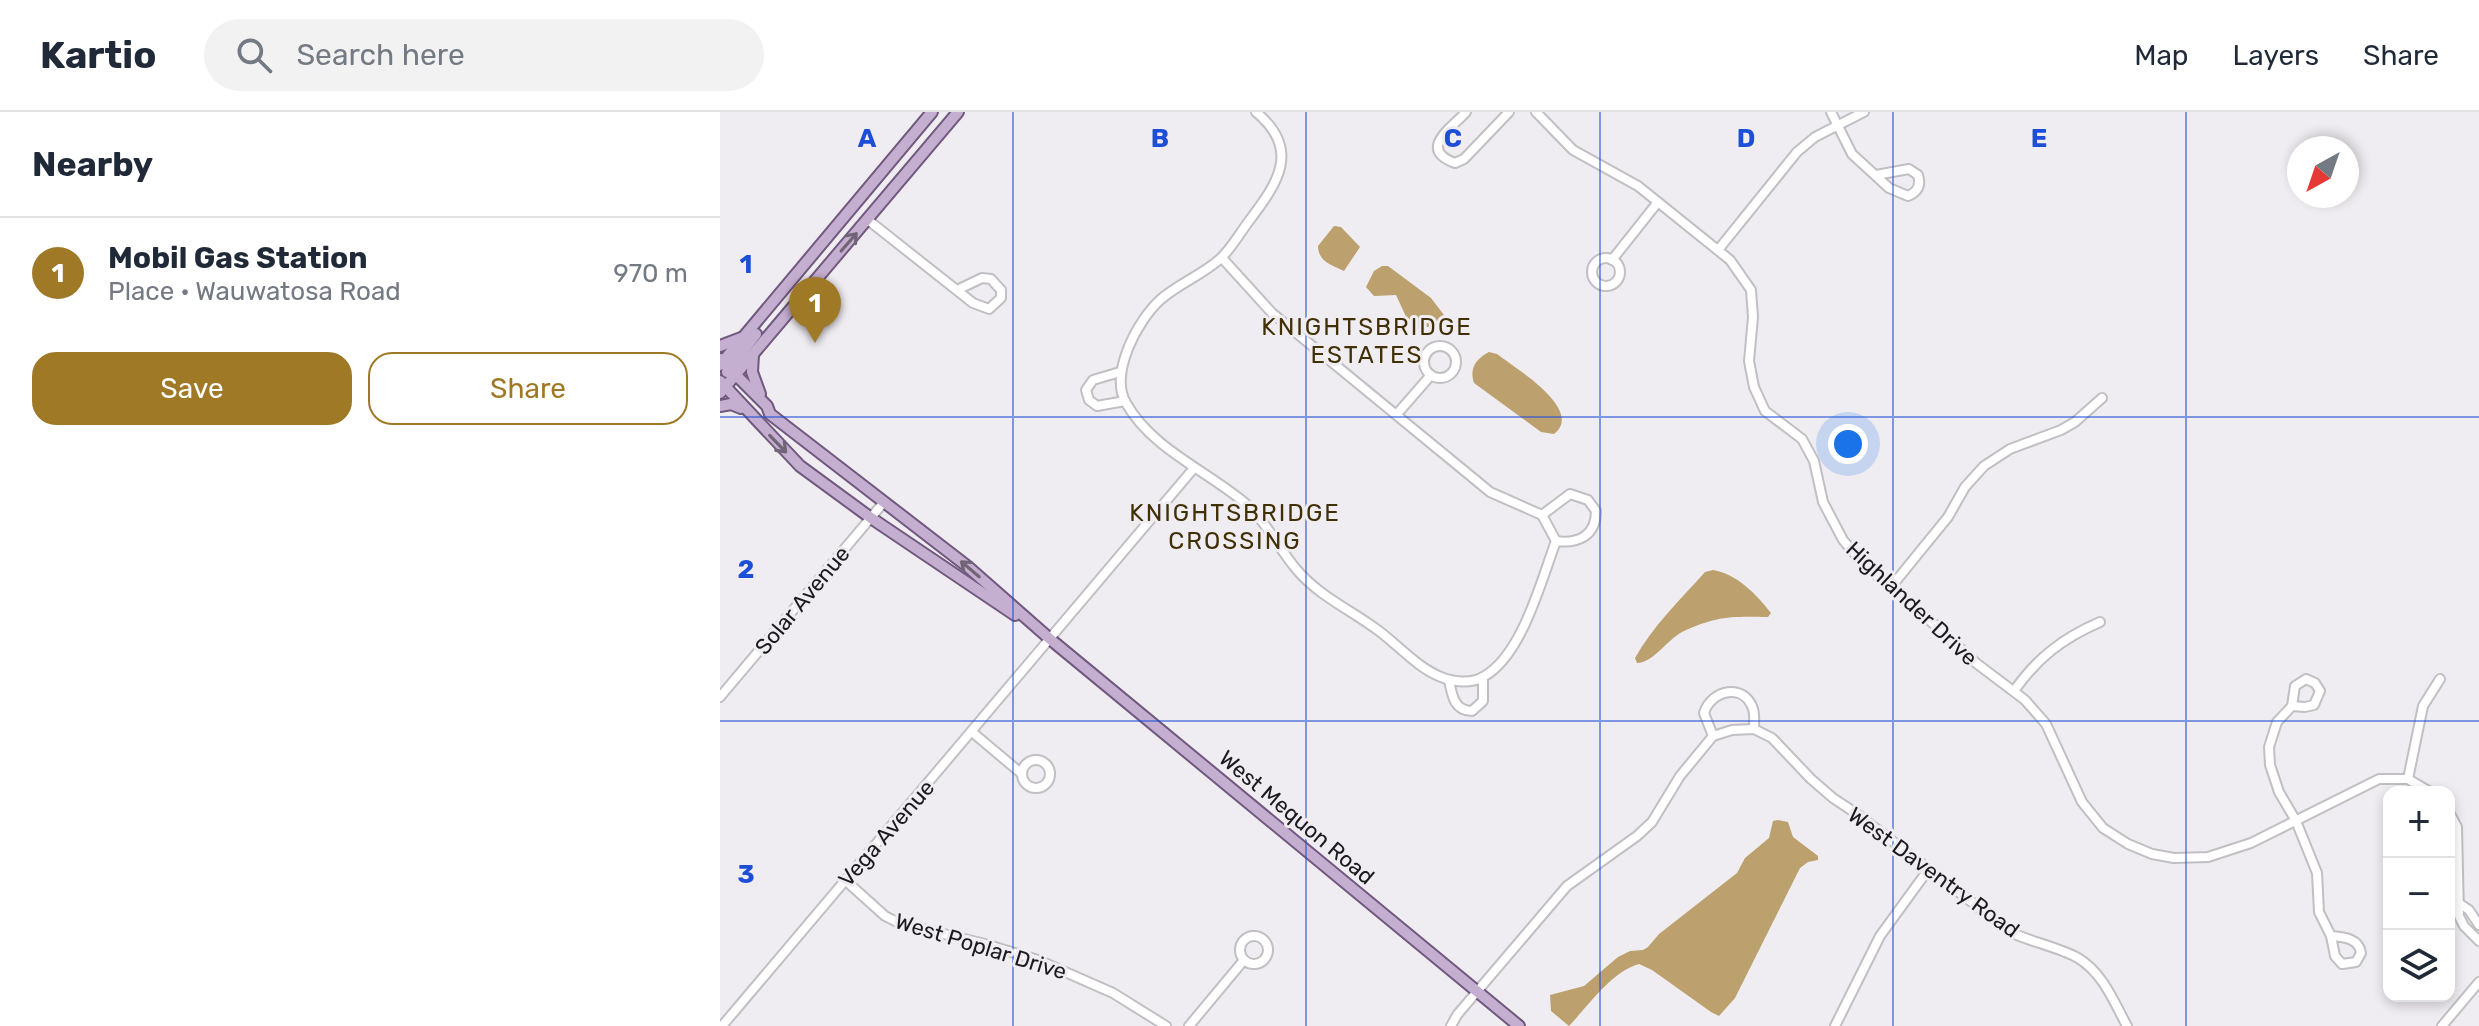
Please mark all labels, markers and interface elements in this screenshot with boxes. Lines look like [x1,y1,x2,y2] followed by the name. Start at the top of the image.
[204,19,764,91] search box
[40,32,156,78] text: Kartio
[232,33,276,77] icon: search
[296,37,465,73] text: Search here
[2134,39,2189,72] text: Map
[2233,39,2319,72] text: Layers
[2363,39,2439,72] text: Share
[858,123,877,154] text: A
[1151,123,1169,154] text: B
[1444,123,1462,154] text: C
[1737,123,1755,154] text: D
[2031,123,2047,154] text: E
[2287,136,2359,208] north arrow
[32,144,153,185] text: Nearby
[840,232,858,253] one-way arrow
[108,240,368,276] text: Mobil Gas Station
[740,249,752,280] text: 1
[52,258,64,289] text: 1
[613,258,688,289] text: 970 m
[108,276,401,307] text: Place · Wauwatosa Road
[789,277,841,343] pin: 1
[1261,313,1473,369] district label: KNIGHTSBRIDGE ESTATES
[32,352,352,425] button: Save
[368,352,688,425] button: Share
[1828,424,1868,464] your location
[768,434,787,453] one-way arrow
[1129,499,1341,555] district label: KNIGHTSBRIDGE CROSSING
[1840,536,1983,671] street label: Highlander Drive
[749,540,856,660] street label: Solar Avenue
[738,554,754,585] text: 2
[961,560,981,578] one-way arrow
[1214,745,1380,890] street label: West Mequon Road
[833,774,940,892] street label: Vega Avenue
[2383,786,2455,1002] map controls
[2383,786,2455,858] button: +
[1843,801,2025,944] street label: West Daventry Road
[2383,858,2455,930] button: −
[737,859,755,890] text: 3
[892,908,1070,985] street label: West Poplar Drive
[2383,930,2455,1002] button: layers

